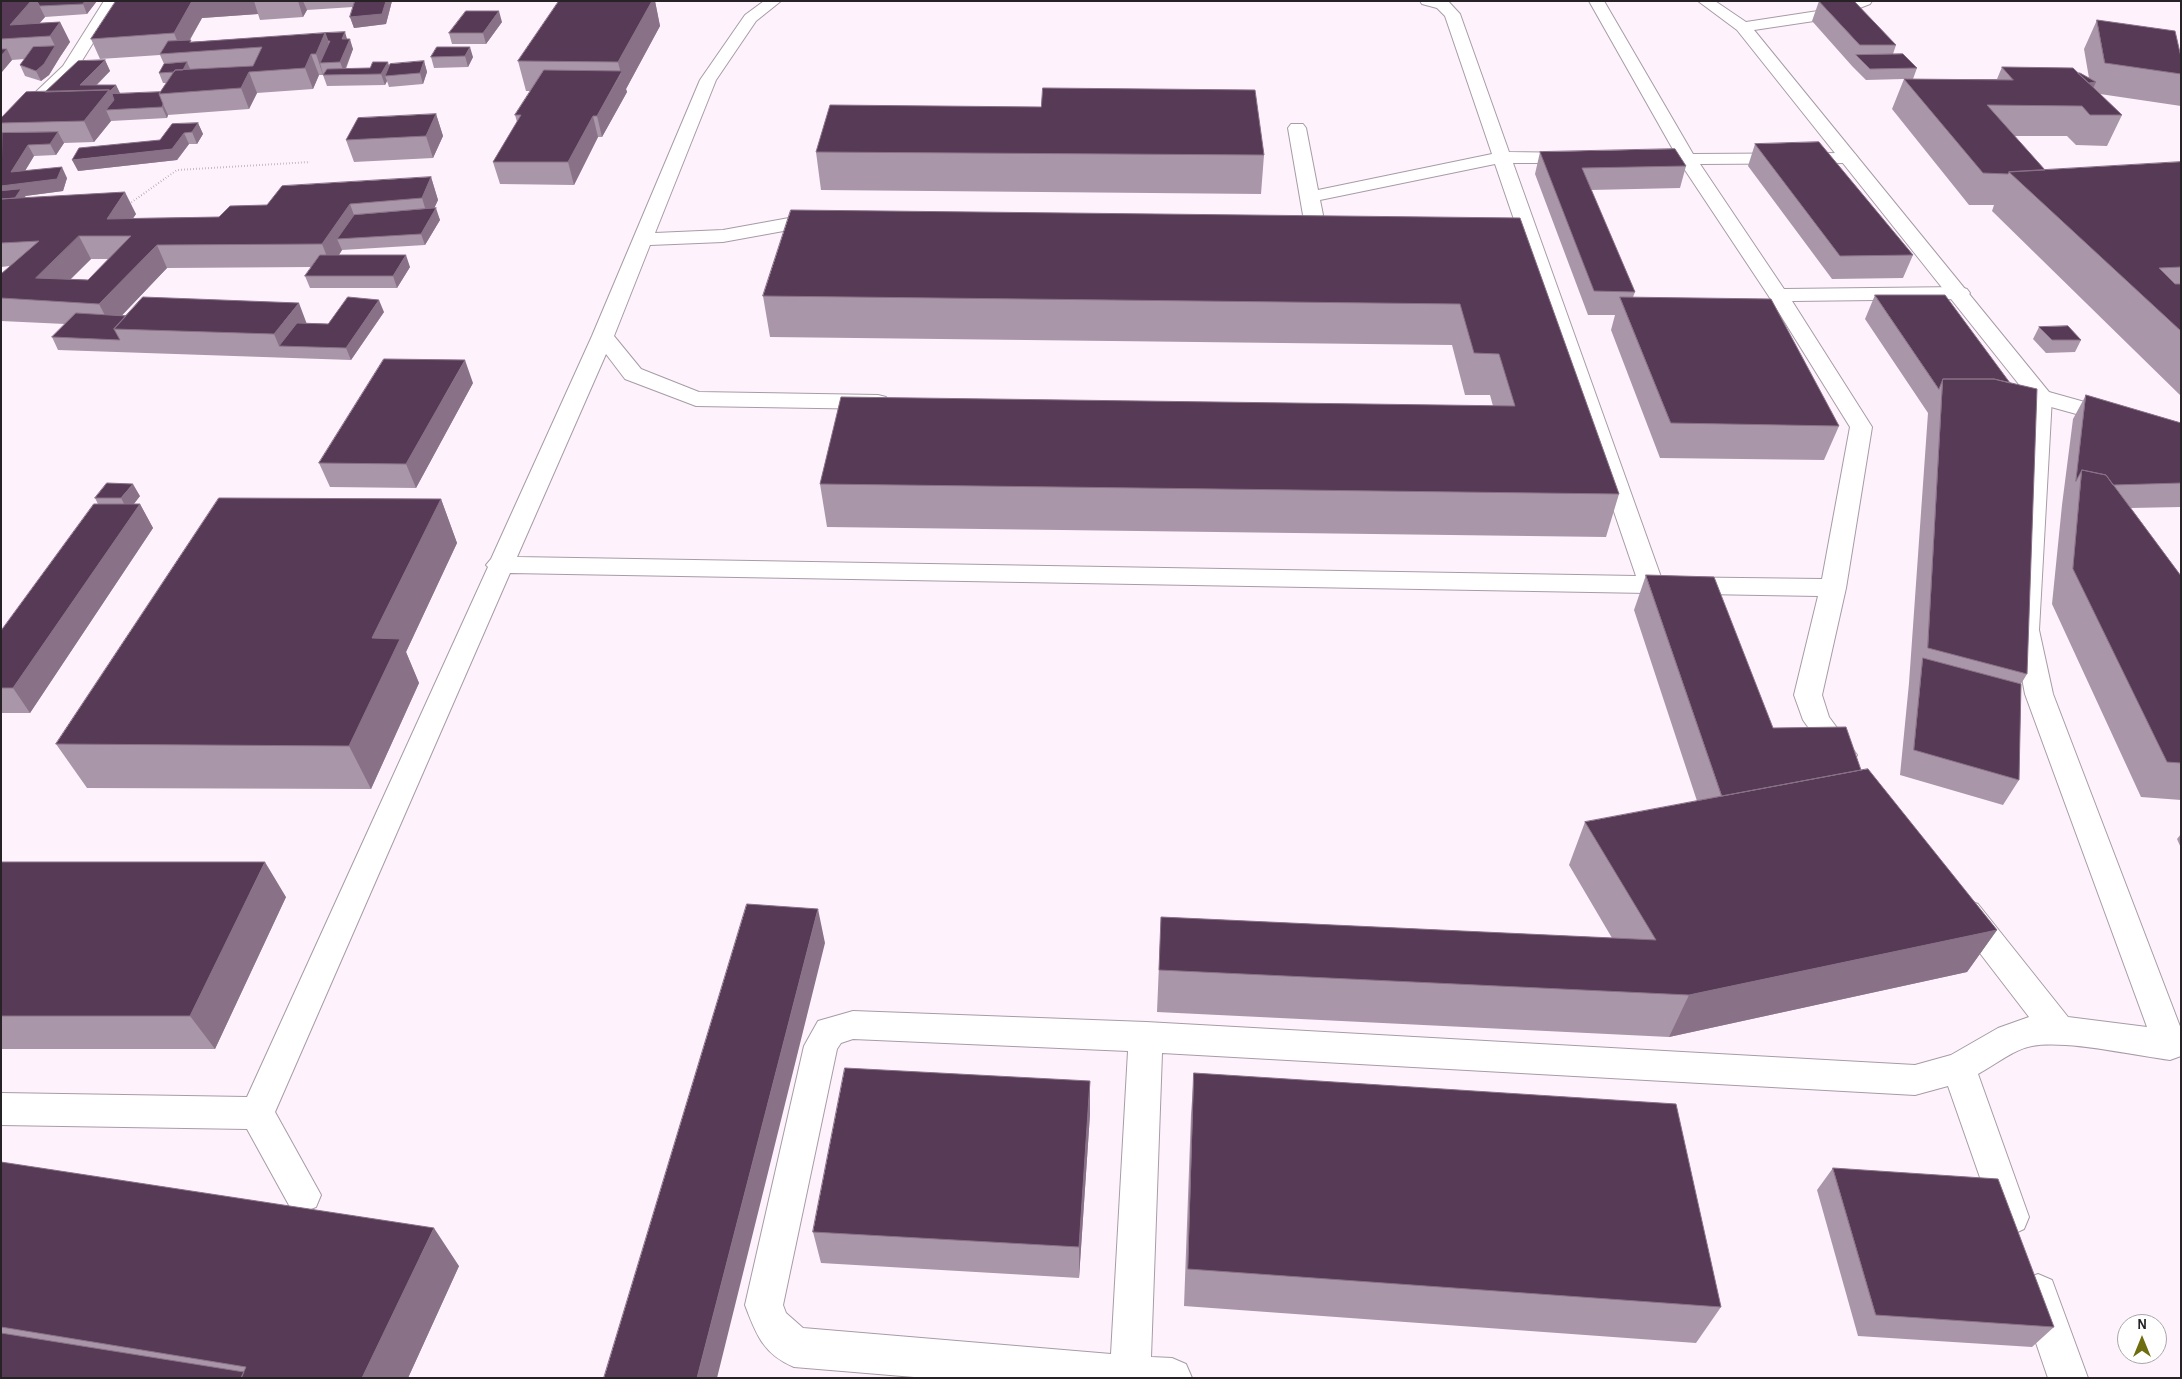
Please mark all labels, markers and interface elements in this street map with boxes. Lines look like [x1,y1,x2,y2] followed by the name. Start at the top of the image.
[2117,1314,2167,1364] north arrow
[2137,1318,2147,1332] text: N

